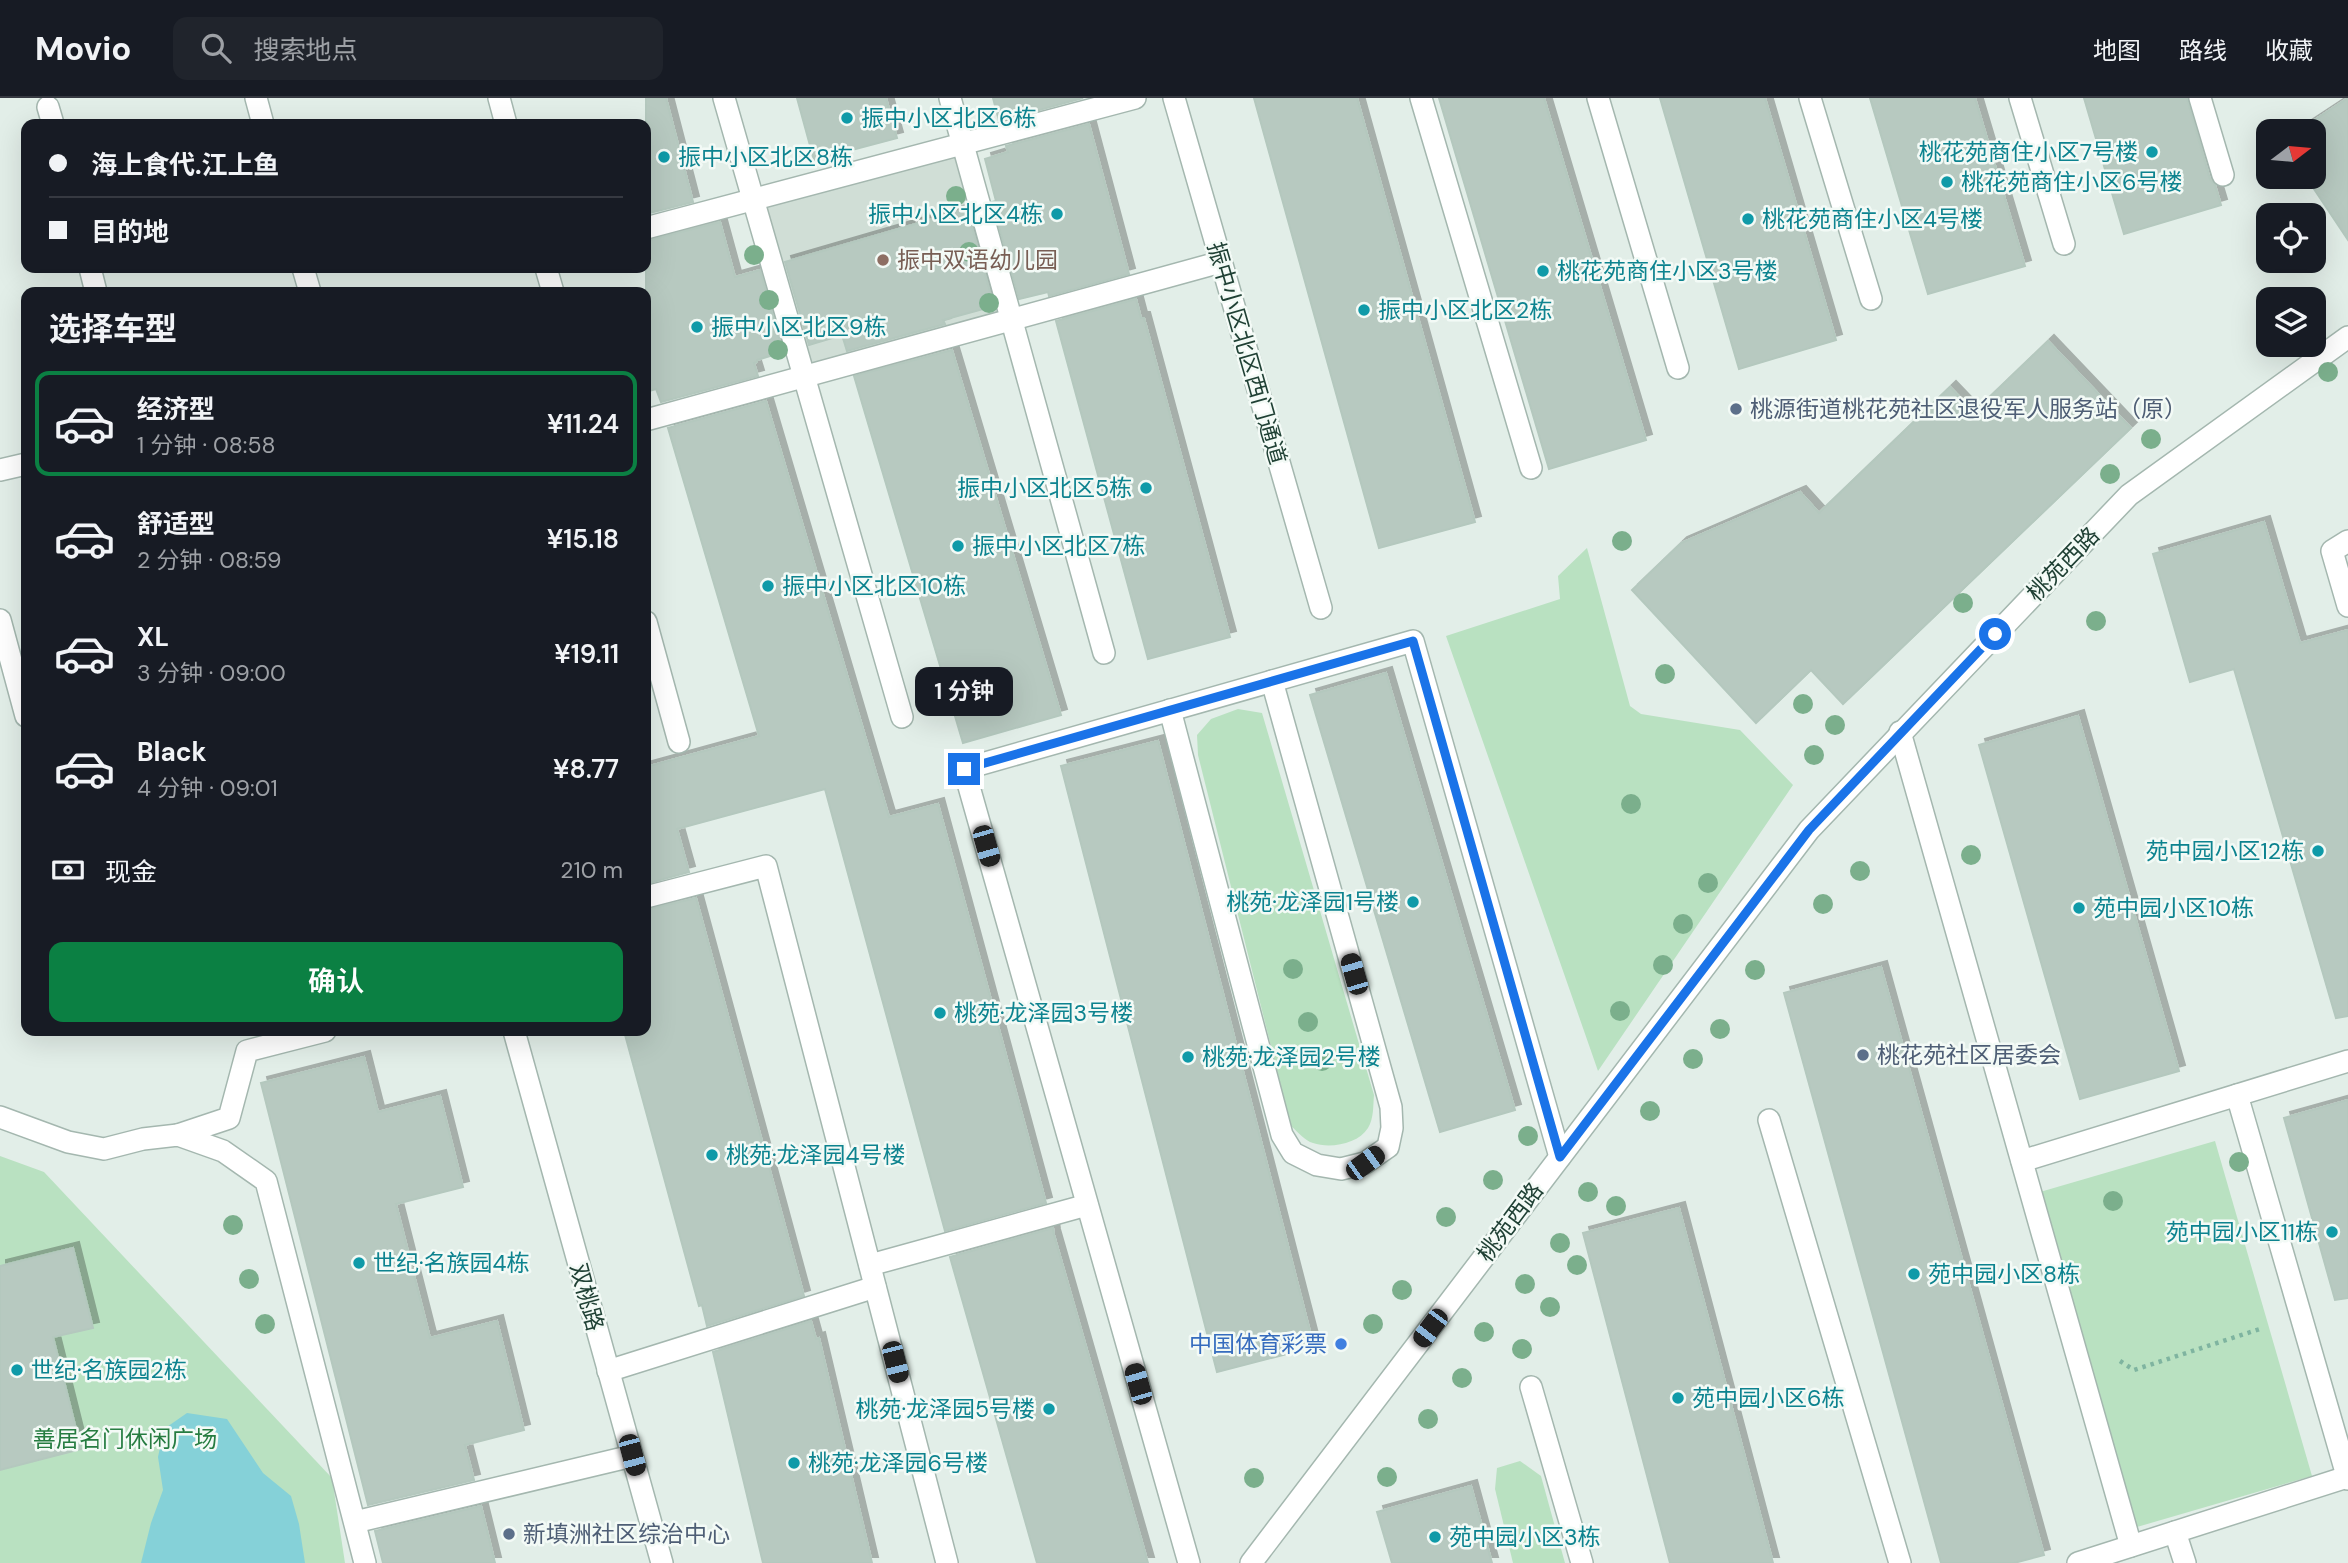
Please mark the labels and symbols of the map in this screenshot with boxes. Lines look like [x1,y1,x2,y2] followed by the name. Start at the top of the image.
[861,103,1036,133] place label: 振中小区北区6栋
[839,110,855,126] marker: 振中小区北区6栋
[2256,119,2326,189] north arrow
[1919,137,2138,167] place label: 桃花苑商住小区7号楼
[678,142,853,172] place label: 振中小区北区8栋
[2144,144,2160,160] marker: 桃花苑商住小区7号楼
[656,149,672,165] marker: 振中小区北区8栋
[1961,167,2182,197] place label: 桃花苑商住小区6号楼
[1939,174,1955,190] marker: 桃花苑商住小区6号楼
[868,199,1043,229] place label: 振中小区北区4栋
[1762,204,1983,234] place label: 桃花苑商住小区4号楼
[1049,206,1065,222] marker: 振中小区北区4栋
[1740,211,1756,227] marker: 桃花苑商住小区4号楼
[1201,238,1293,468] street label: 振中小区北区西门通道
[897,245,1058,275] place label: 振中双语幼儿园
[875,252,891,268] marker: 振中双语幼儿园
[1557,256,1778,286] place label: 桃花苑商住小区3号楼
[1535,263,1551,279] marker: 桃花苑商住小区3号楼
[1378,295,1552,325] place label: 振中小区北区2栋
[1356,302,1372,318] marker: 振中小区北区2栋
[711,312,886,342] place label: 振中小区北区9栋
[689,319,705,335] marker: 振中小区北区9栋
[1750,394,2187,424] place label: 桃源街道桃花苑社区退役军人服务站（原）
[1728,401,1744,417] marker: 桃源街道桃花苑社区退役军人服务站（原）
[957,473,1132,503] place label: 振中小区北区5栋
[1138,480,1154,496] marker: 振中小区北区5栋
[2020,520,2106,608] street label: 桃苑西路
[972,531,1145,561] place label: 振中小区北区7栋
[950,538,966,554] marker: 振中小区北区7栋
[782,571,966,601] place label: 振中小区北区10栋
[760,578,776,594] marker: 振中小区北区10栋
[1979,618,2011,650] route start
[915,668,1013,716] callout: 1 分钟
[948,753,980,785] route end
[971,823,1002,869] car
[2146,836,2304,866] place label: 苑中园小区12栋
[2310,843,2326,859] marker: 苑中园小区12栋
[1226,887,1399,917] place label: 桃苑·龙泽园1号楼
[2093,893,2254,923] place label: 苑中园小区10栋
[1405,894,1421,910] marker: 桃苑·龙泽园1号楼
[2071,900,2087,916] marker: 苑中园小区10栋
[1339,951,1370,997] car
[954,998,1133,1028] place label: 桃苑·龙泽园3号楼
[932,1005,948,1021] marker: 桃苑·龙泽园3号楼
[1877,1040,2061,1070] place label: 桃花苑社区居委会
[1202,1042,1381,1072] place label: 桃苑·龙泽园2号楼
[1855,1047,1871,1063] marker: 桃花苑社区居委会
[1180,1049,1196,1065] marker: 桃苑·龙泽园2号楼
[726,1140,906,1170] place label: 桃苑·龙泽园4号楼
[1342,1142,1389,1184] car
[704,1147,720,1163] marker: 桃苑·龙泽园4号楼
[1470,1176,1550,1268] street label: 桃苑西路
[2166,1217,2318,1247] place label: 苑中园小区11栋
[2324,1224,2340,1240] marker: 苑中园小区11栋
[373,1248,530,1278] place label: 世纪·名族园4栋
[351,1255,367,1271] marker: 世纪·名族园4栋
[1928,1259,2080,1289] place label: 苑中园小区8栋
[564,1260,610,1334] street label: 双桃路
[1906,1266,1922,1282] marker: 苑中园小区8栋
[1409,1305,1452,1351] car
[1189,1329,1327,1359] place label: 中国体育彩票
[1333,1336,1349,1352] marker: 中国体育彩票
[880,1339,911,1385] car
[31,1355,187,1385] place label: 世纪·名族园2栋
[1123,1361,1154,1407] car
[9,1362,25,1378] marker: 世纪·名族园2栋
[1692,1383,1844,1413] place label: 苑中园小区6栋
[1670,1390,1686,1406] marker: 苑中园小区6栋
[855,1394,1035,1424] place label: 桃苑·龙泽园5号楼
[1041,1401,1057,1417] marker: 桃苑·龙泽园5号楼
[33,1424,217,1454] park label: 善居名门休闲广场
[617,1432,648,1478] car
[808,1448,988,1478] place label: 桃苑·龙泽园6号楼
[786,1455,802,1471] marker: 桃苑·龙泽园6号楼
[523,1519,730,1549] place label: 新填洲社区综治中心
[1449,1522,1601,1552] place label: 苑中园小区3栋
[501,1526,517,1542] marker: 新填洲社区综治中心
[1427,1529,1443,1545] marker: 苑中园小区3栋

